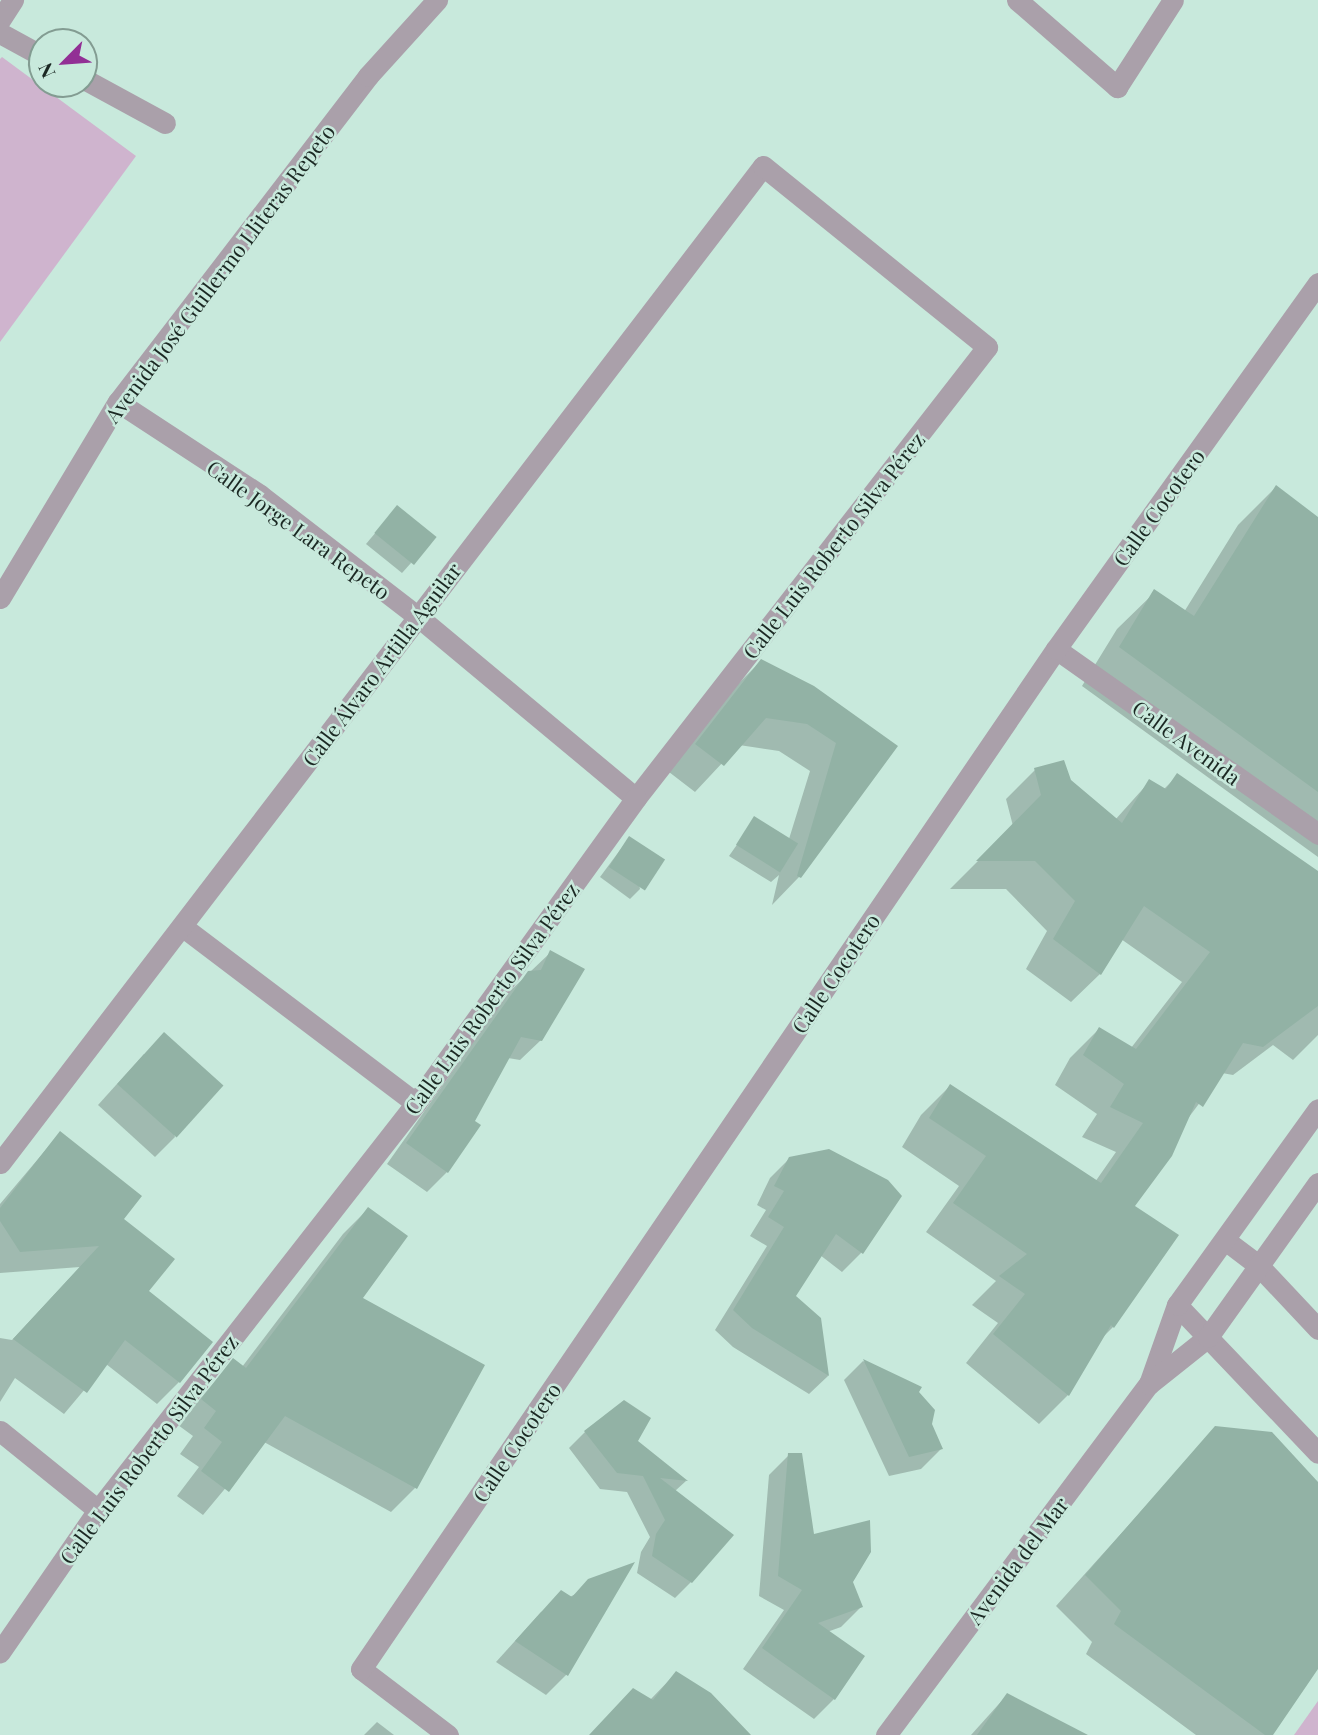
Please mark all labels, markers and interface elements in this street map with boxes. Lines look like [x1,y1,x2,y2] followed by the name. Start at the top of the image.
[28,28,98,98] north arrow
[31,59,60,83] text: N
[99,119,339,427] street label: Avenida José Guillermo Lliteras Repeto
[737,427,929,663] street label: Calle Luis Roberto Silva Pérez
[1107,443,1209,571] street label: Calle Cocotero
[202,454,396,604] street label: Calle Jorge Lara Repeto
[296,556,466,772] street label: Calle Álvaro Artilla Aguilar
[1128,694,1246,790] street label: Calle Avenida
[398,877,584,1119] street label: Calle Luis Roberto Silva Pérez
[786,908,884,1038] street label: Calle Cocotero
[54,1329,242,1569] street label: Calle Luis Roberto Silva Pérez
[467,1377,565,1507] street label: Calle Cocotero
[961,1491,1073,1629] street label: Avenida del Mar

